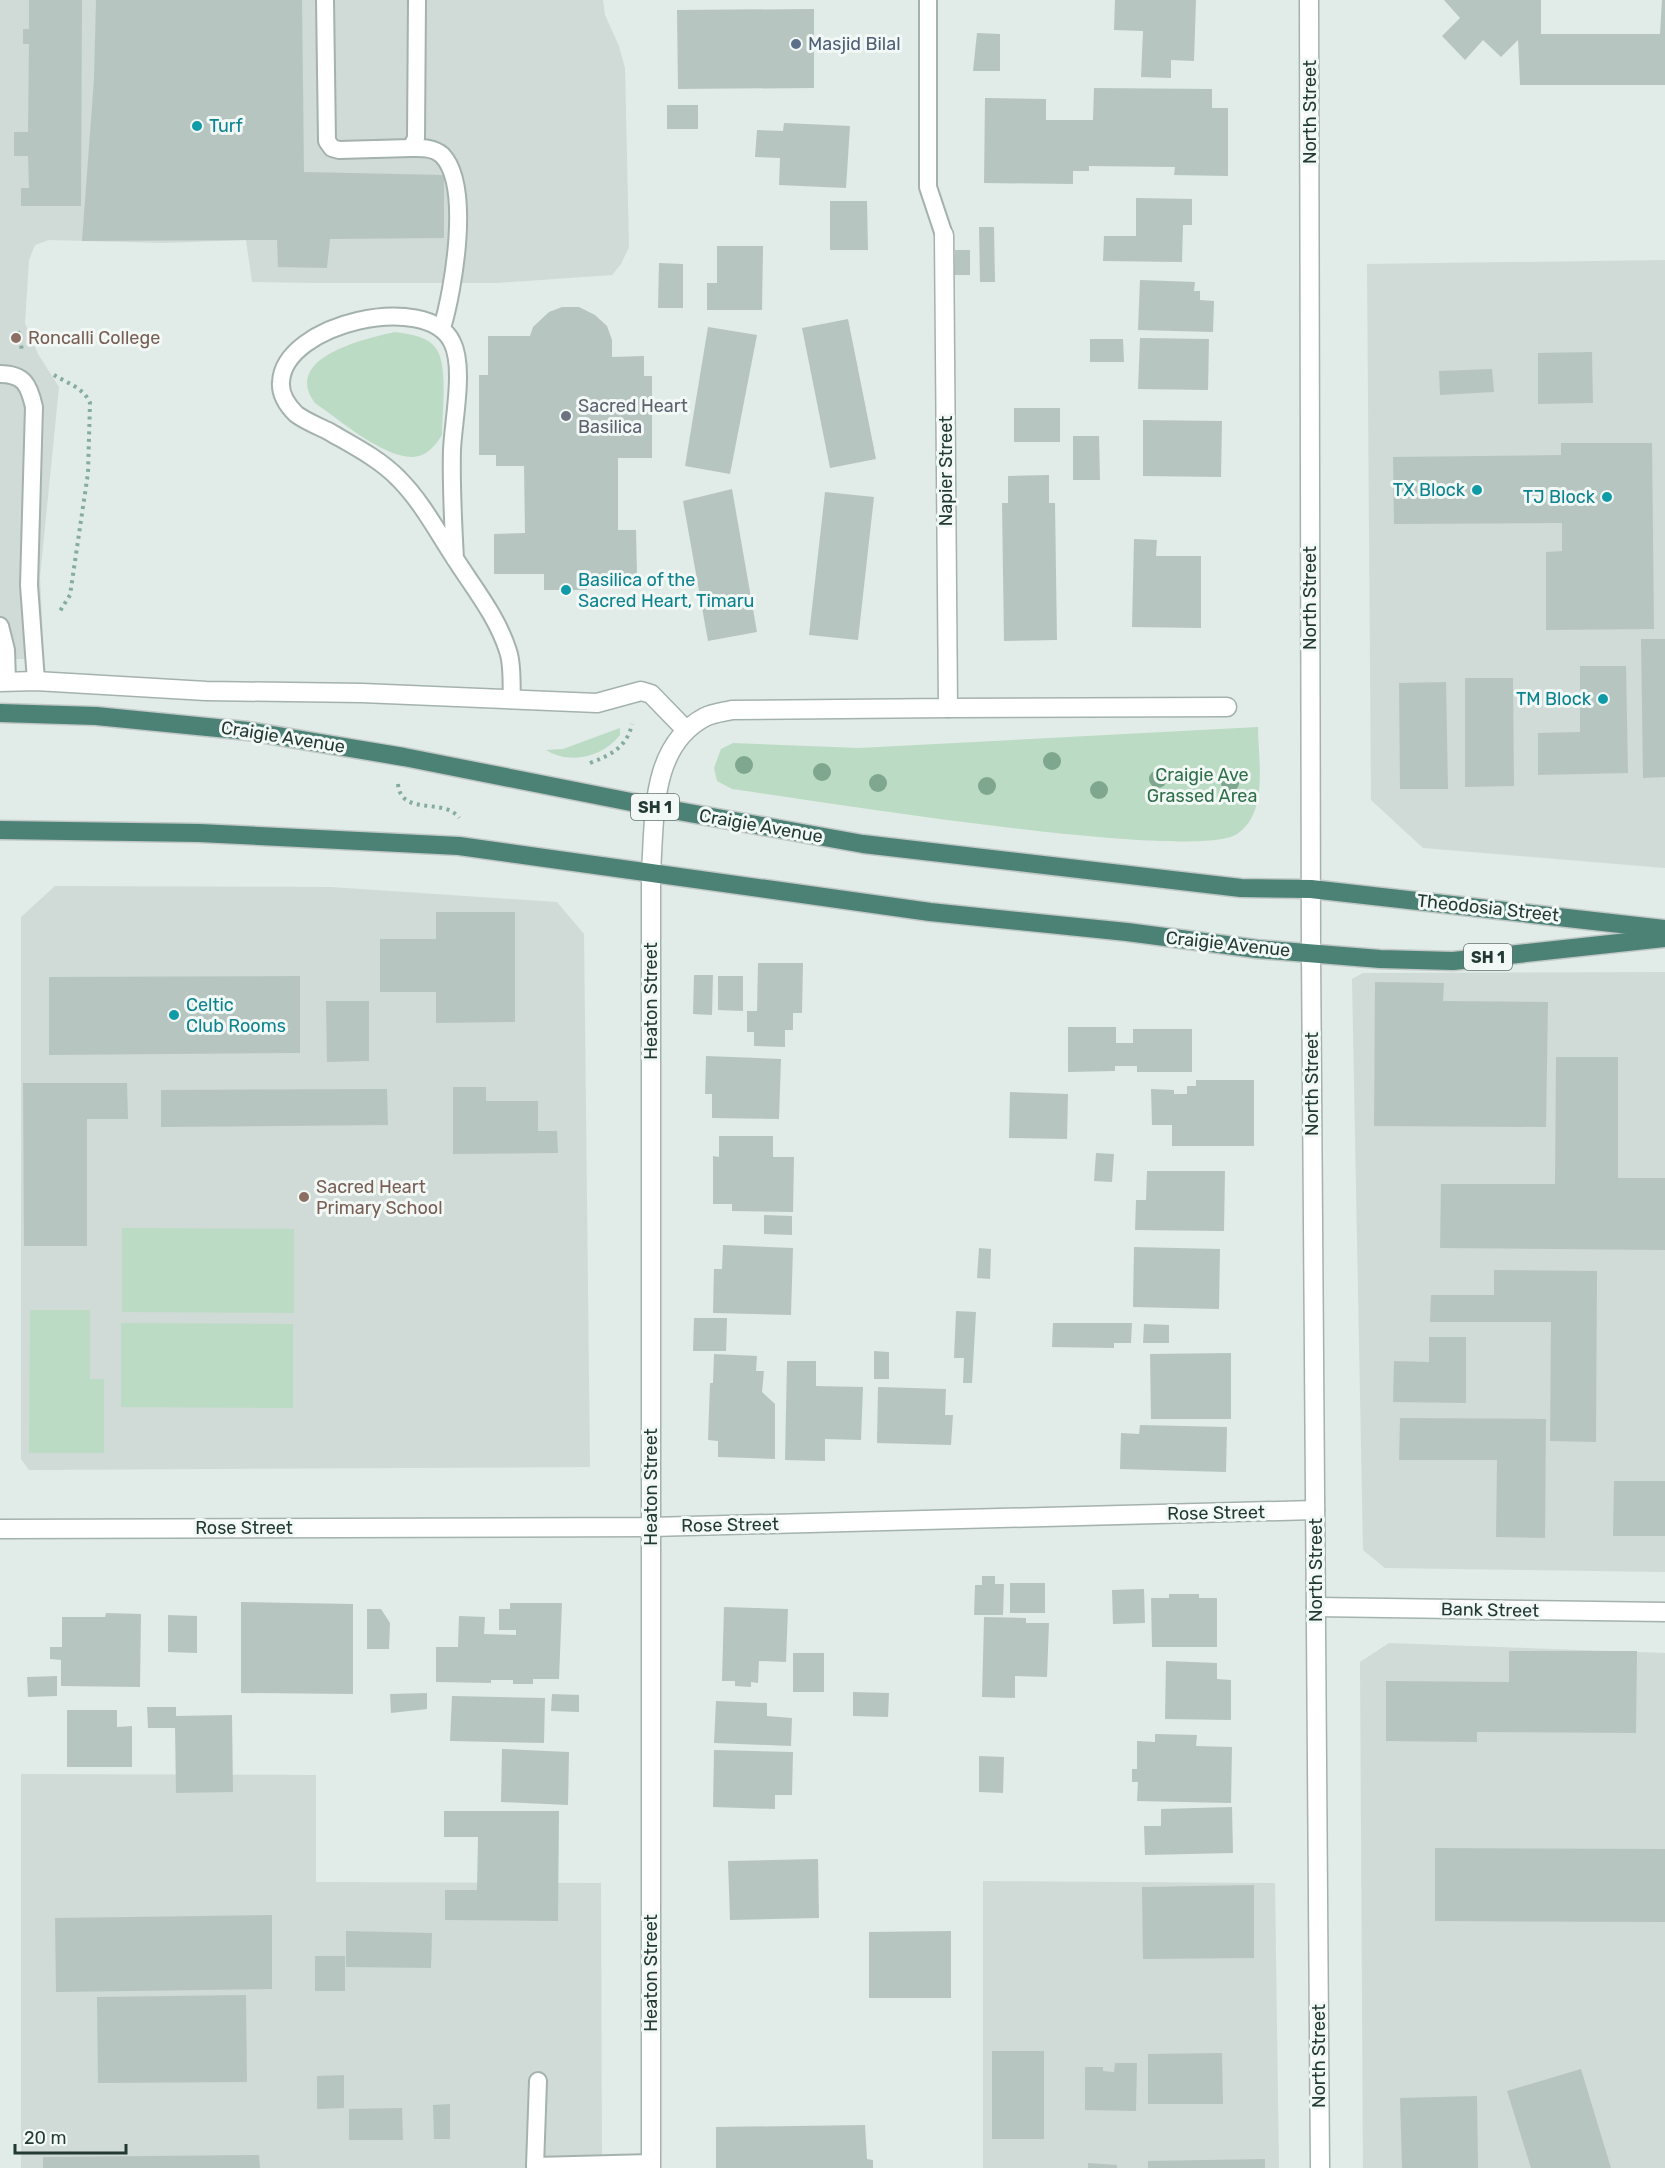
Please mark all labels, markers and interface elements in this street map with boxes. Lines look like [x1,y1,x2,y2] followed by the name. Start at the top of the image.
[808,33,901,55] place label: Masjid Bilal
[789,37,803,51] marker: Masjid Bilal
[1299,60,1321,164] street label: North Street
[209,115,243,137] place label: Turf
[190,119,204,133] marker: Turf
[28,327,160,349] place label: Roncalli College
[9,331,23,345] marker: Roncalli College
[578,395,688,438] place label: Sacred Heart Basilica
[559,409,573,423] marker: Sacred Heart Basilica
[935,416,957,526] street label: Napier Street
[1393,479,1466,501] place label: TX Block
[1470,483,1484,497] marker: TX Block
[1523,486,1596,508] place label: TJ Block
[1600,490,1614,504] marker: TJ Block
[1299,546,1321,650] street label: North Street
[578,569,754,612] place label: Basilica of the Sacred Heart, Timaru
[559,583,573,597] marker: Basilica of the Sacred Heart, Timaru
[1516,688,1592,710] place label: TM Block
[1596,692,1610,706] marker: TM Block
[219,716,347,758] street label: Craigie Avenue
[1147,764,1257,807] park label: Craigie Ave Grassed Area
[631,794,679,820] road number: SH 1
[697,804,825,848] street label: Craigie Avenue
[1416,890,1560,926] street label: Theodosia Street
[1165,927,1291,961] street label: Craigie Avenue
[640,942,662,1060] street label: Heaton Street
[1464,944,1512,970] road number: SH 1
[186,994,286,1037] place label: Celtic Club Rooms
[167,1008,181,1022] marker: Celtic Club Rooms
[1301,1032,1323,1136] street label: North Street
[316,1176,443,1219] place label: Sacred Heart Primary School
[297,1190,311,1204] marker: Sacred Heart Primary School
[640,1428,662,1546] street label: Heaton Street
[1167,1501,1265,1525] street label: Rose Street
[681,1513,779,1537] street label: Rose Street
[195,1517,293,1539] street label: Rose Street
[1305,1518,1327,1622] street label: North Street
[1441,1598,1539,1622] street label: Bank Street
[640,1914,662,2032] street label: Heaton Street
[1308,2004,1330,2108] street label: North Street
[15,2117,126,2155] scale bar
[24,2127,66,2149] text: 20 m

